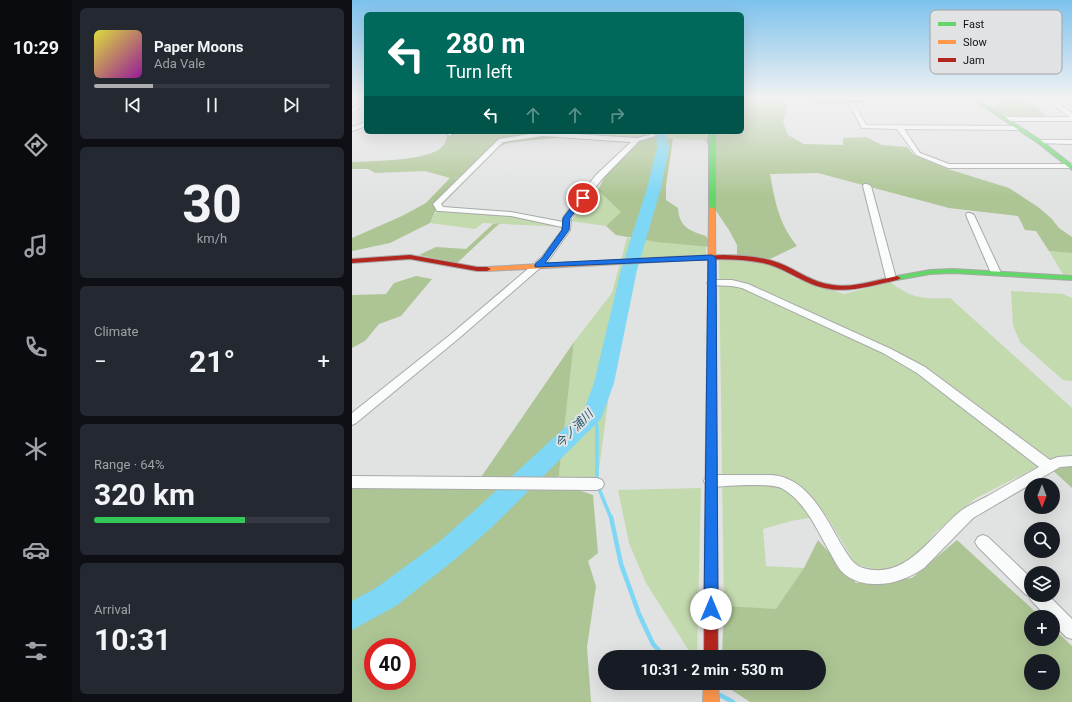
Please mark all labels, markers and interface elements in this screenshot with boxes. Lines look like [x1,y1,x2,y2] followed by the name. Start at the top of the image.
[930,10,1062,74] legend
[963,18,985,31] text: Fast
[446,27,525,60] text: 280 m
[380,28,432,80] icon: left
[963,36,987,49] text: Slow
[13,37,59,58] text: 10:29
[154,38,244,56] text: Paper Moons
[963,54,985,67] text: Jam
[154,56,205,71] text: Ada Vale
[446,61,512,82] text: Turn left
[122,94,144,116] icon: previous
[201,94,223,116] icon: pause
[280,94,302,116] icon: next
[480,104,502,126] icon: left
[522,104,544,126] icon: ahead
[564,104,586,126] icon: ahead
[606,104,628,126] icon: right
[22,131,50,159] icon: directions
[182,174,242,235] text: 30
[566,181,600,215] pin
[572,187,594,209] icon: arrive
[197,231,227,246] text: km/h
[22,232,50,260] icon: music
[94,324,138,339] text: Climate
[22,333,50,361] icon: phone
[189,344,235,379] text: 21°
[94,349,107,374] text: −
[318,349,330,374] text: +
[552,405,597,451] water label: 今ノ浦川
[22,435,50,463] icon: climate
[94,457,164,472] text: Range · 64%
[94,477,195,512] text: 320 km
[1024,478,1060,514] north arrow
[1024,478,1060,690] map controls
[1024,522,1060,558] button: search
[22,536,50,564] icon: car
[1024,566,1060,602] button: layers
[690,588,732,630] position arrow
[94,602,131,617] text: Arrival
[1024,610,1060,646] button: +
[94,622,171,657] text: 10:31
[22,637,50,665] icon: filters
[364,638,416,690] speed limit sign: 40
[1024,654,1060,690] button: −
[641,661,783,679] text: 10:31 · 2 min · 530 m

